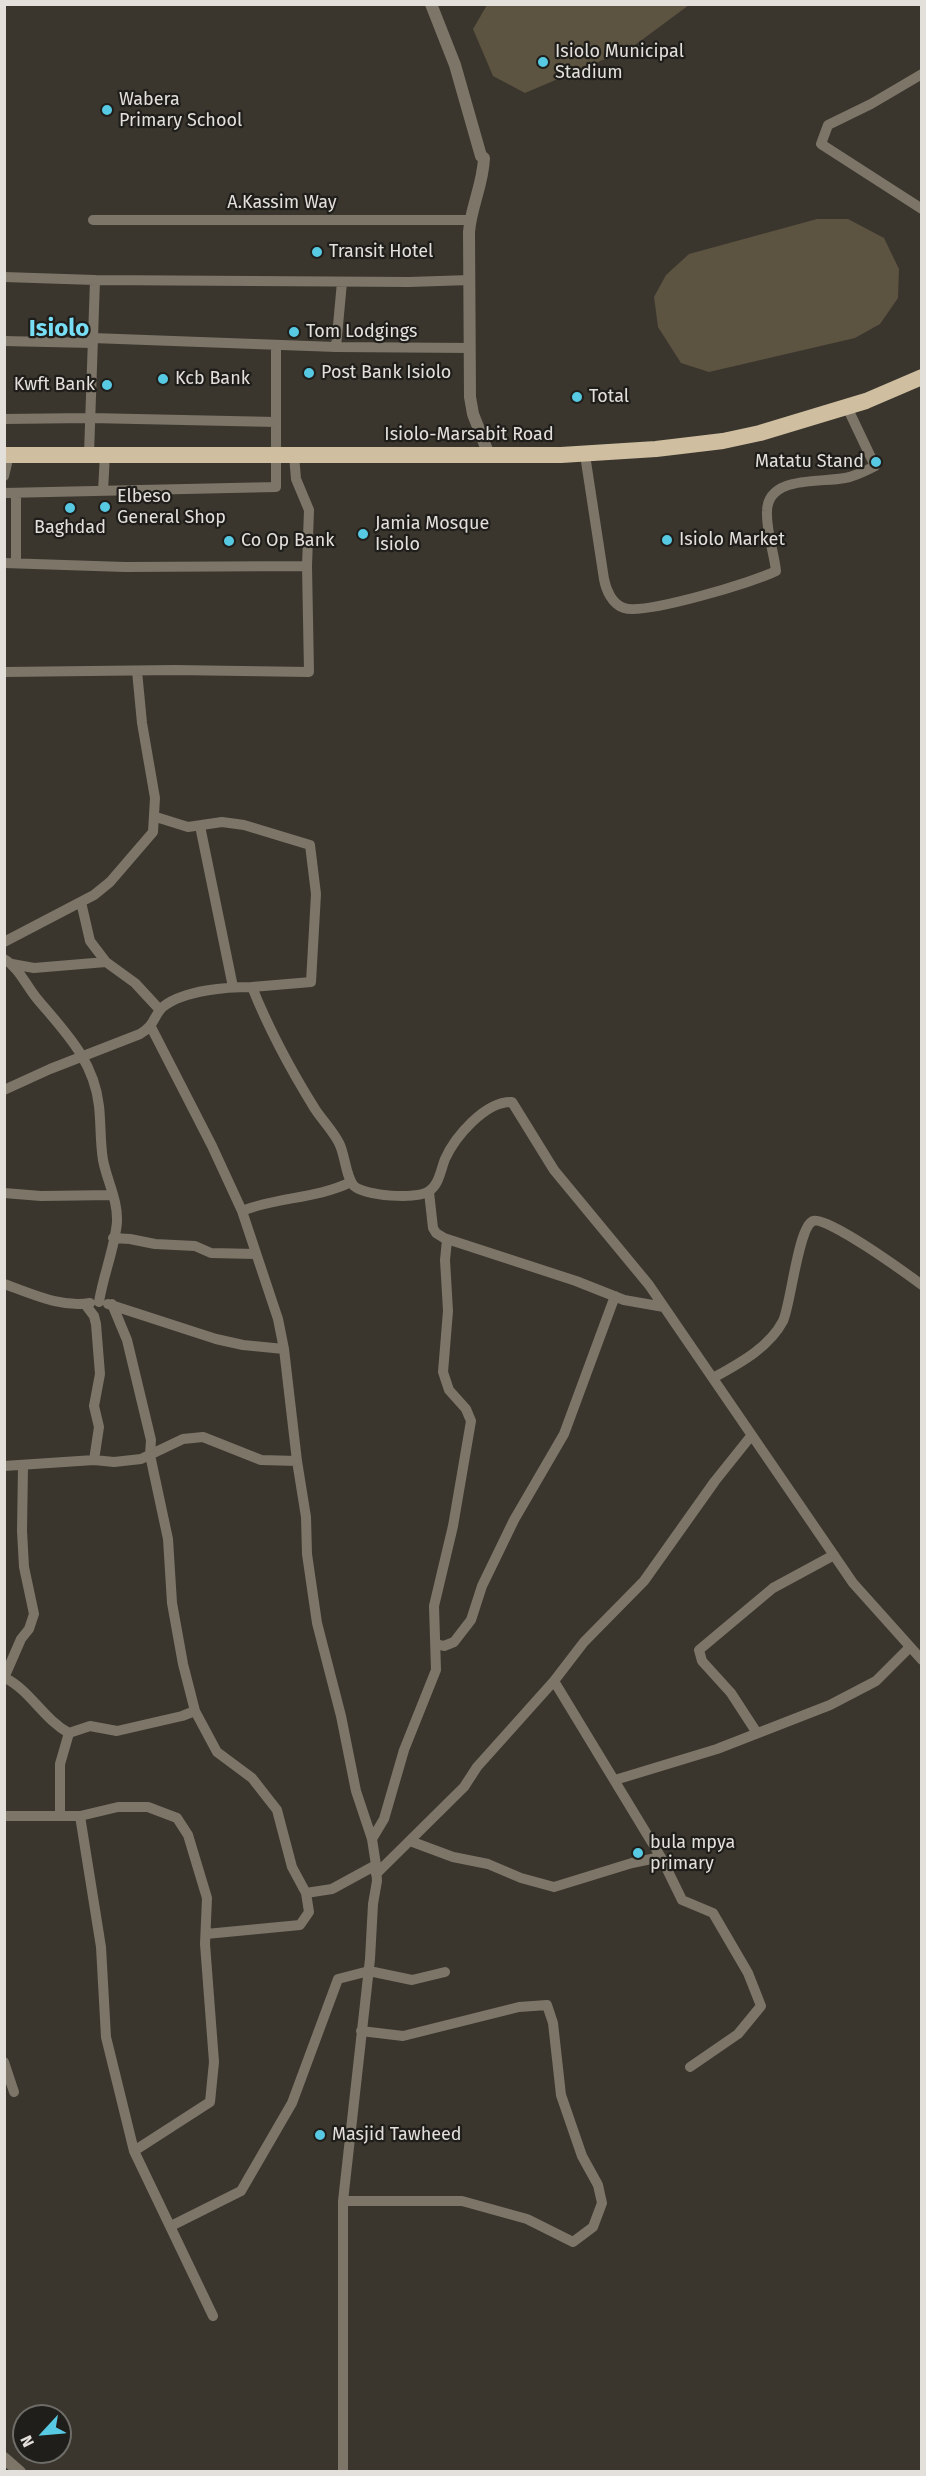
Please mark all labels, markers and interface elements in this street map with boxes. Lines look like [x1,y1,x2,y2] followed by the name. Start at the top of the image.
[555,41,684,84] place label: Isiolo Municipal Stadium
[536,55,550,69] marker: Isiolo Municipal Stadium
[119,89,242,132] place label: Wabera Primary School
[100,103,114,117] marker: Wabera Primary School
[227,192,337,214] street label: A.Kassim Way
[329,241,433,263] place label: Transit Hotel
[310,245,324,259] marker: Transit Hotel
[29,315,89,343] district label: Isiolo
[306,321,417,343] place label: Tom Lodgings
[287,325,301,339] marker: Tom Lodgings
[321,362,451,384] place label: Post Bank Isiolo
[302,366,316,380] marker: Post Bank Isiolo
[175,368,250,390] place label: Kcb Bank
[156,372,170,386] marker: Kcb Bank
[14,374,95,396] place label: Kwft Bank
[100,378,114,392] marker: Kwft Bank
[589,386,629,408] place label: Total
[570,390,584,404] marker: Total
[384,424,554,446] street label: Isiolo-Marsabit Road
[755,451,864,473] place label: Matatu Stand
[869,455,883,469] marker: Matatu Stand
[117,486,226,528] place label: Elbeso General Shop
[98,500,112,514] marker: Elbeso General Shop
[63,501,77,515] marker: Baghdad
[375,513,489,556] place label: Jamia Mosque Isiolo
[34,517,106,539] place label: Baghdad
[356,527,370,541] marker: Jamia Mosque Isiolo
[679,529,785,551] place label: Isiolo Market
[241,530,334,552] place label: Co Op Bank
[660,533,674,547] marker: Isiolo Market
[222,534,236,548] marker: Co Op Bank
[650,1832,735,1874] place label: bula mpya primary
[631,1846,645,1860] marker: bula mpya primary
[332,2124,462,2146] place label: Masjid Tawheed
[313,2128,327,2142] marker: Masjid Tawheed
[12,2404,72,2464] north arrow
[16,2432,38,2450] text: N

